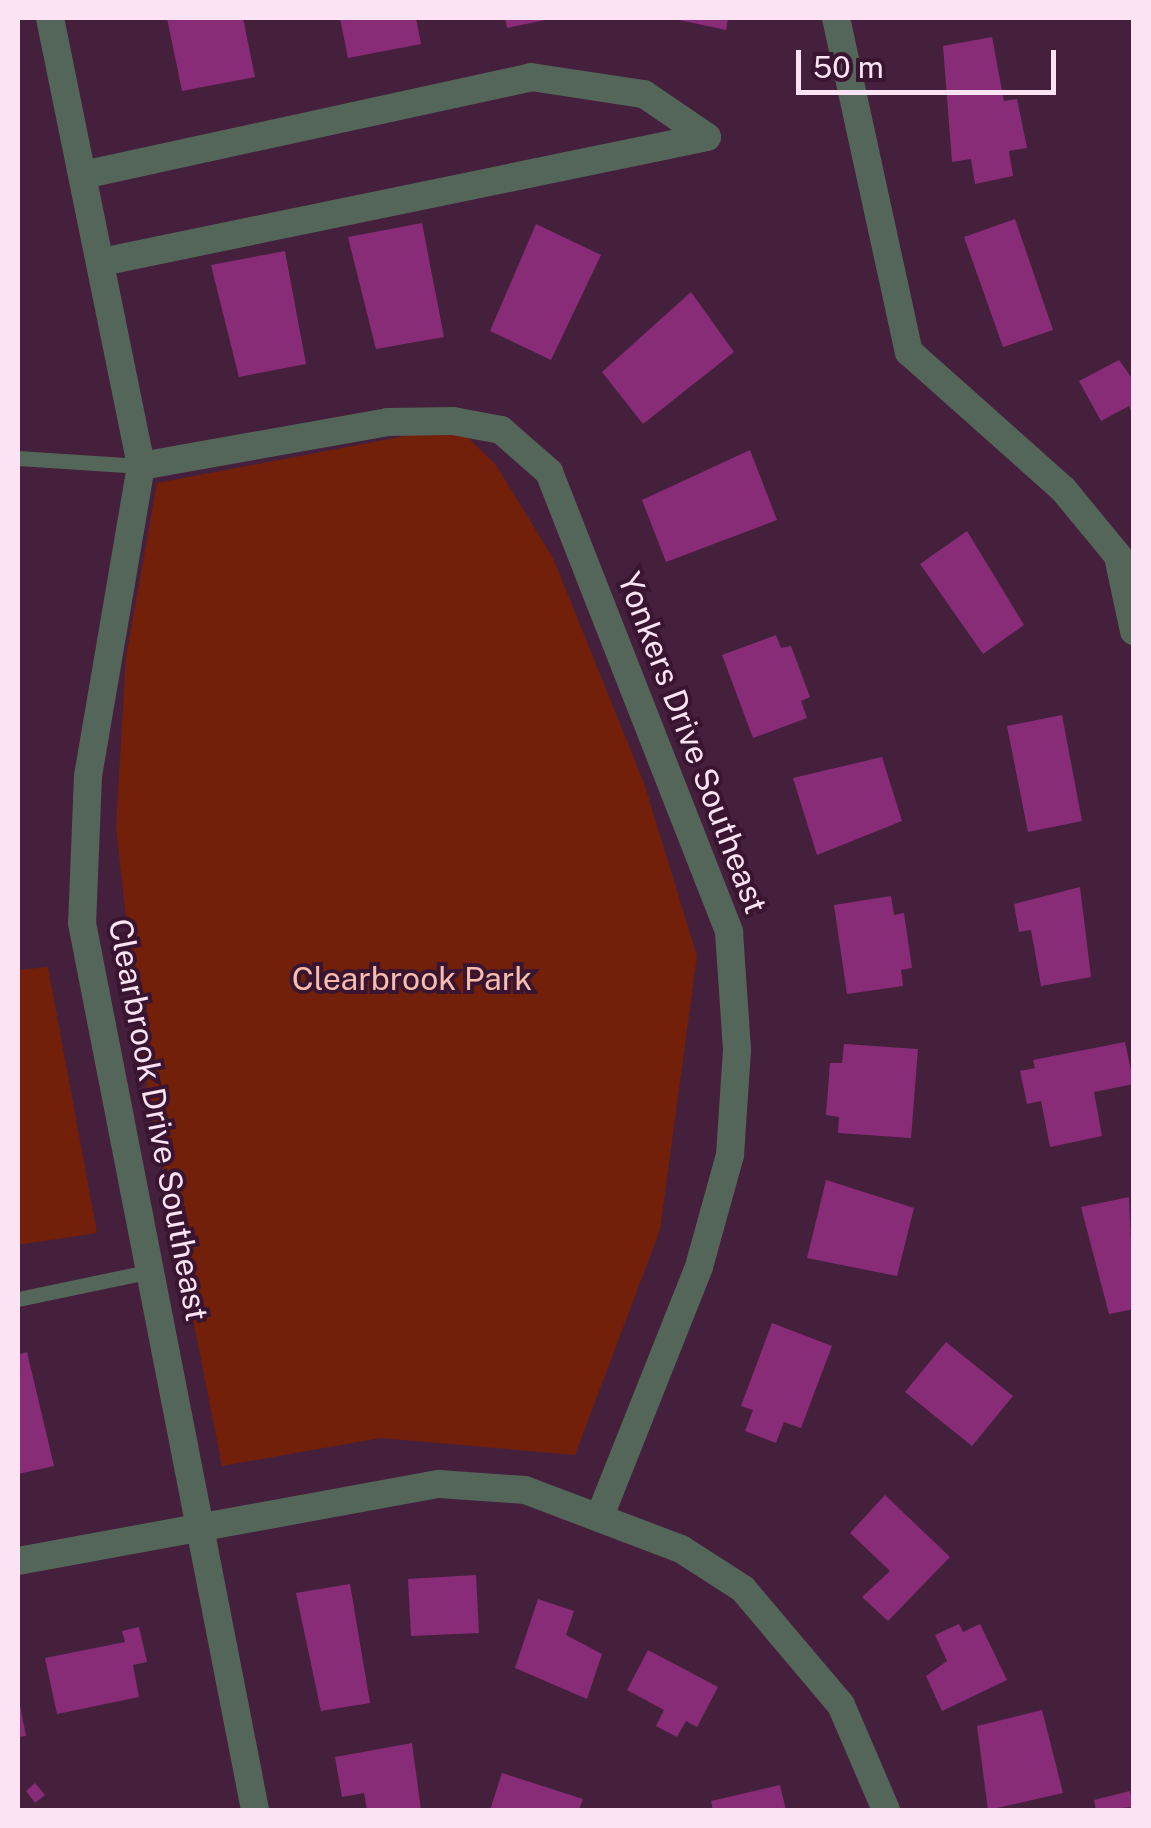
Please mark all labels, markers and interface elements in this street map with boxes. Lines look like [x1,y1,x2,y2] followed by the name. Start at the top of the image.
[801,30,1061,92] scale bar
[813,49,884,85] text: 50 m
[609,567,775,919] street label: Yonkers Drive Southeast
[100,915,216,1325] street label: Clearbrook Drive Southeast
[292,960,532,998] park label: Clearbrook Park

